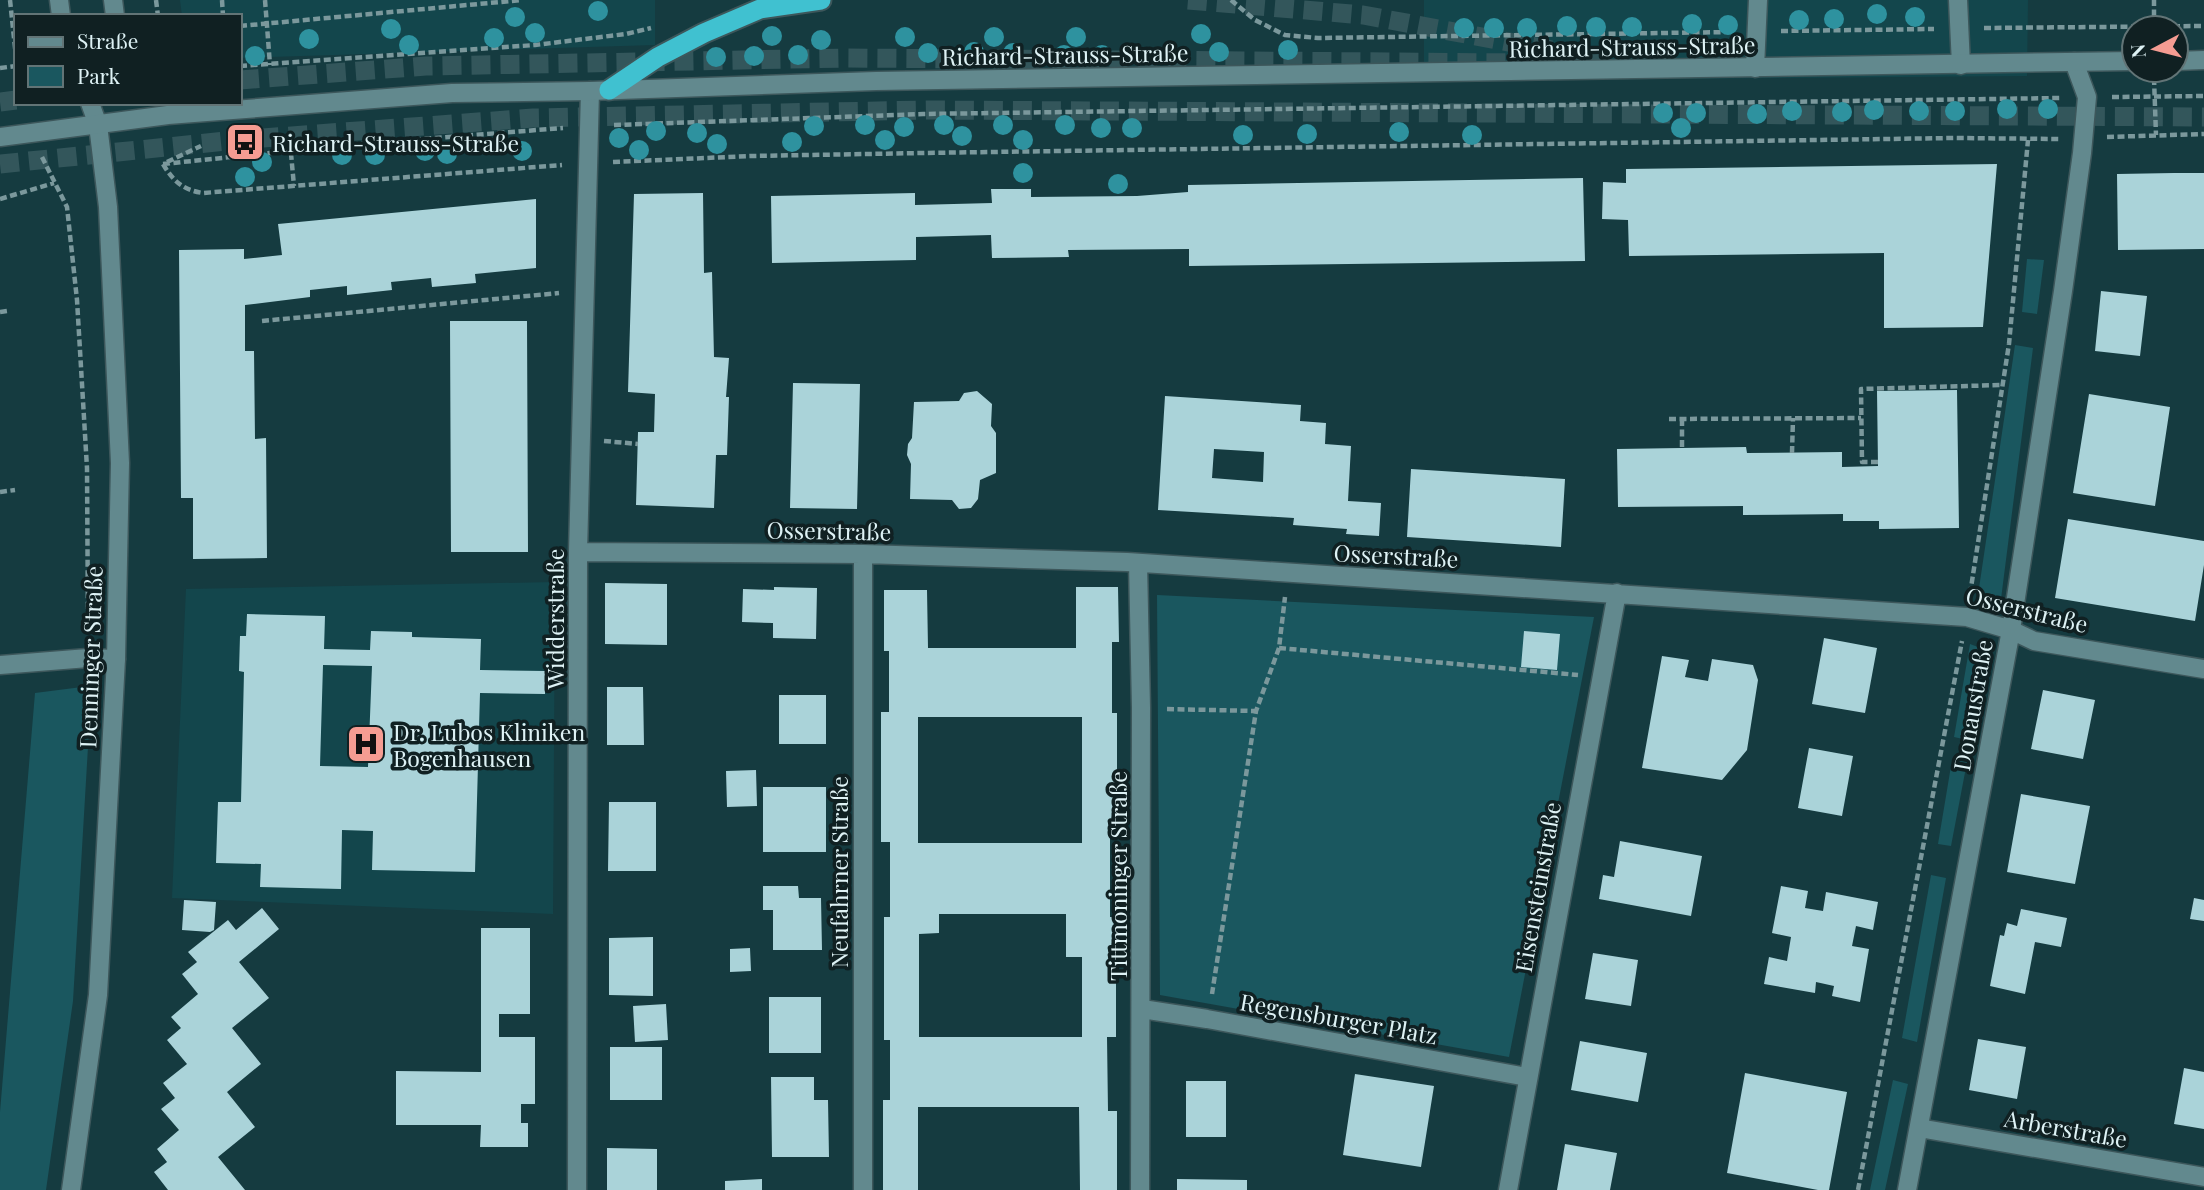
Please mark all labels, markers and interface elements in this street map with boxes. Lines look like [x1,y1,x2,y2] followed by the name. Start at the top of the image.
[14,14,242,105] legend
[2120,14,2190,84] north arrow
[77,26,138,54] text: Straße
[1508,28,1756,64] street label: Richard-Strauss-Straße
[941,36,1189,72] street label: Richard-Strauss-Straße
[2123,43,2151,60] text: N
[77,61,121,89] text: Park
[224,121,266,163] bus stop icon: Richard-Strauss-Straße
[272,127,519,158] place label: Richard-Strauss-Straße
[766,513,892,547] street label: Osserstraße
[1333,536,1459,574] street label: Osserstraße
[539,549,570,690] street label: Widderstraße
[71,565,109,749] street label: Denninger Straße
[1963,579,2091,639] street label: Osserstraße
[1945,637,1999,773] street label: Donaustraße
[393,716,585,773] place label: Dr. Lubos Kliniken Bogenhausen
[345,723,387,765] hospital icon: Dr. Lubos Kliniken Bogenhausen
[1102,771,1133,981] street label: Tittmoninger Straße
[823,776,854,968] street label: Neufahrner Straße
[1507,800,1567,974] street label: Eisensteinstraße
[1238,985,1440,1051] street label: Regensburger Platz
[2001,1102,2130,1154] street label: Arberstraße

